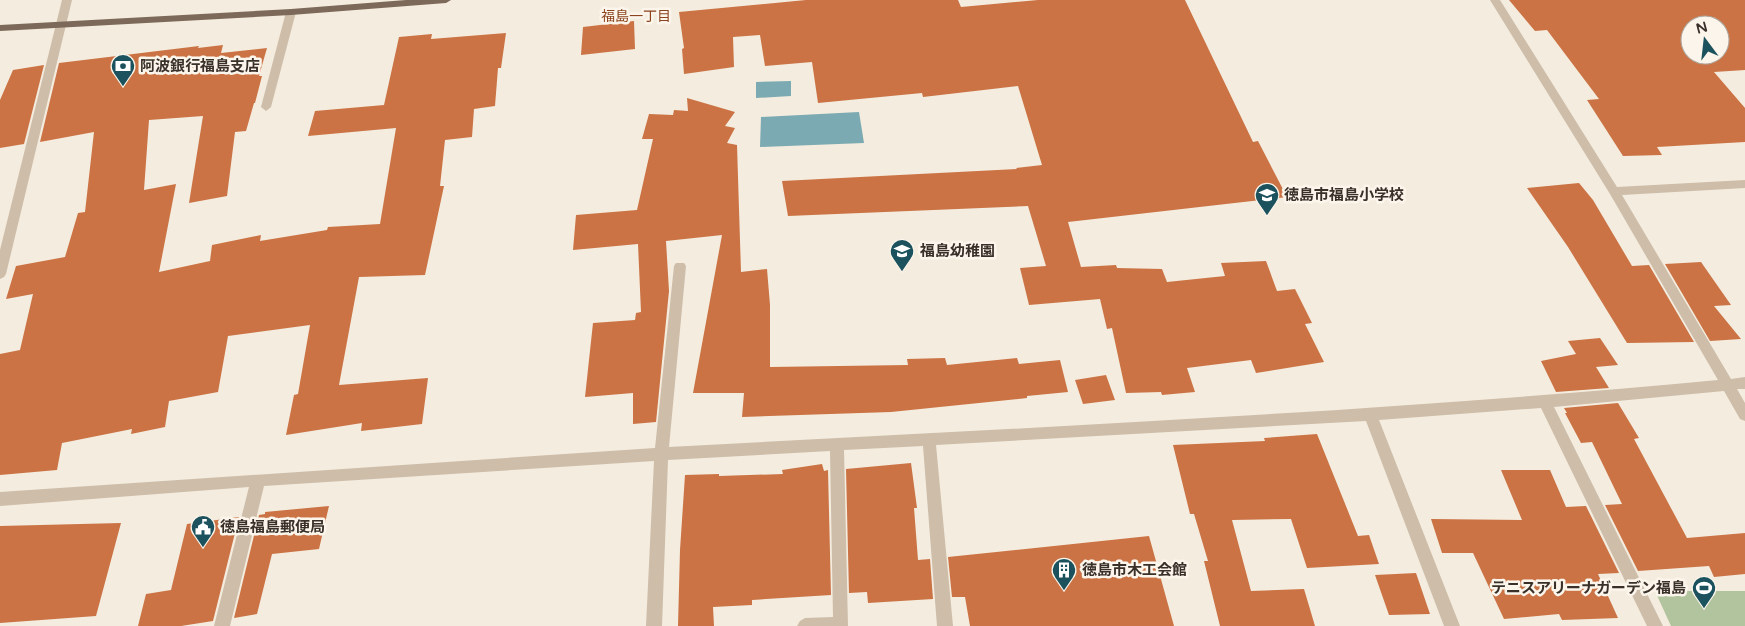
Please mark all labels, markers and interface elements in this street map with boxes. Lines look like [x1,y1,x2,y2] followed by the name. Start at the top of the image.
[601,8,671,25] district label: 福島一丁目
[1680,15,1730,65] north arrow
[1694,18,1709,38] text: N
[110,53,136,87] bank icon: 阿波銀行福島支店
[140,57,260,75] place label: 阿波銀行福島支店
[1254,182,1280,216] school or university icon: 徳島市福島小学校
[1284,186,1404,204] place label: 徳島市福島小学校
[889,238,915,272] school or university icon: 福島幼稚園
[919,242,995,260] place label: 福島幼稚園
[190,514,216,548] public building icon: 徳島福島郵便局
[220,518,325,536] place label: 徳島福島郵便局
[1051,557,1077,591] building icon: 徳島市木工会館
[1082,561,1187,579] place label: 徳島市木工会館
[1691,575,1717,609] sports icon: テニスアリーナガーデン福島
[1491,579,1686,597] place label: テニスアリーナガーデン福島

